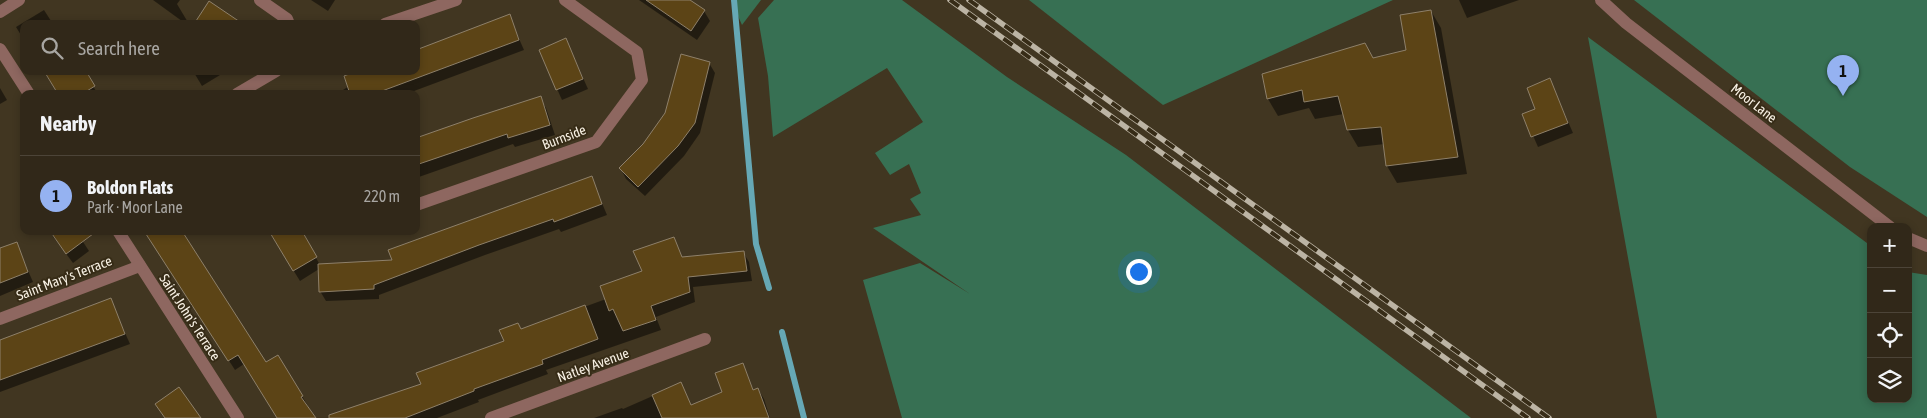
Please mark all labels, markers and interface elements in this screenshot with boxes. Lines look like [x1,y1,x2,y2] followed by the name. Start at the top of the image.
[20,20,420,75] search box
[38,34,66,62] icon: search
[78,37,160,59] text: Search here
[1827,55,1859,96] pin: 1
[1728,80,1780,126] street label: Moor Lane
[40,111,96,135] text: Nearby
[540,121,588,153] street label: Burnside
[87,176,173,198] text: Boldon Flats
[52,187,60,205] text: 1
[364,187,400,205] text: 220 m
[87,198,183,216] text: Park · Moor Lane
[1867,223,1912,403] map controls
[1867,223,1912,268] button: +
[14,252,114,304] street label: Saint Mary's Terrace
[1126,259,1152,285] your location
[1867,268,1912,313] button: −
[156,271,224,363] street label: Saint John's Terrace
[1867,313,1912,358] button: locate
[555,345,631,385] street label: Natley Avenue
[1867,358,1912,403] button: layers

